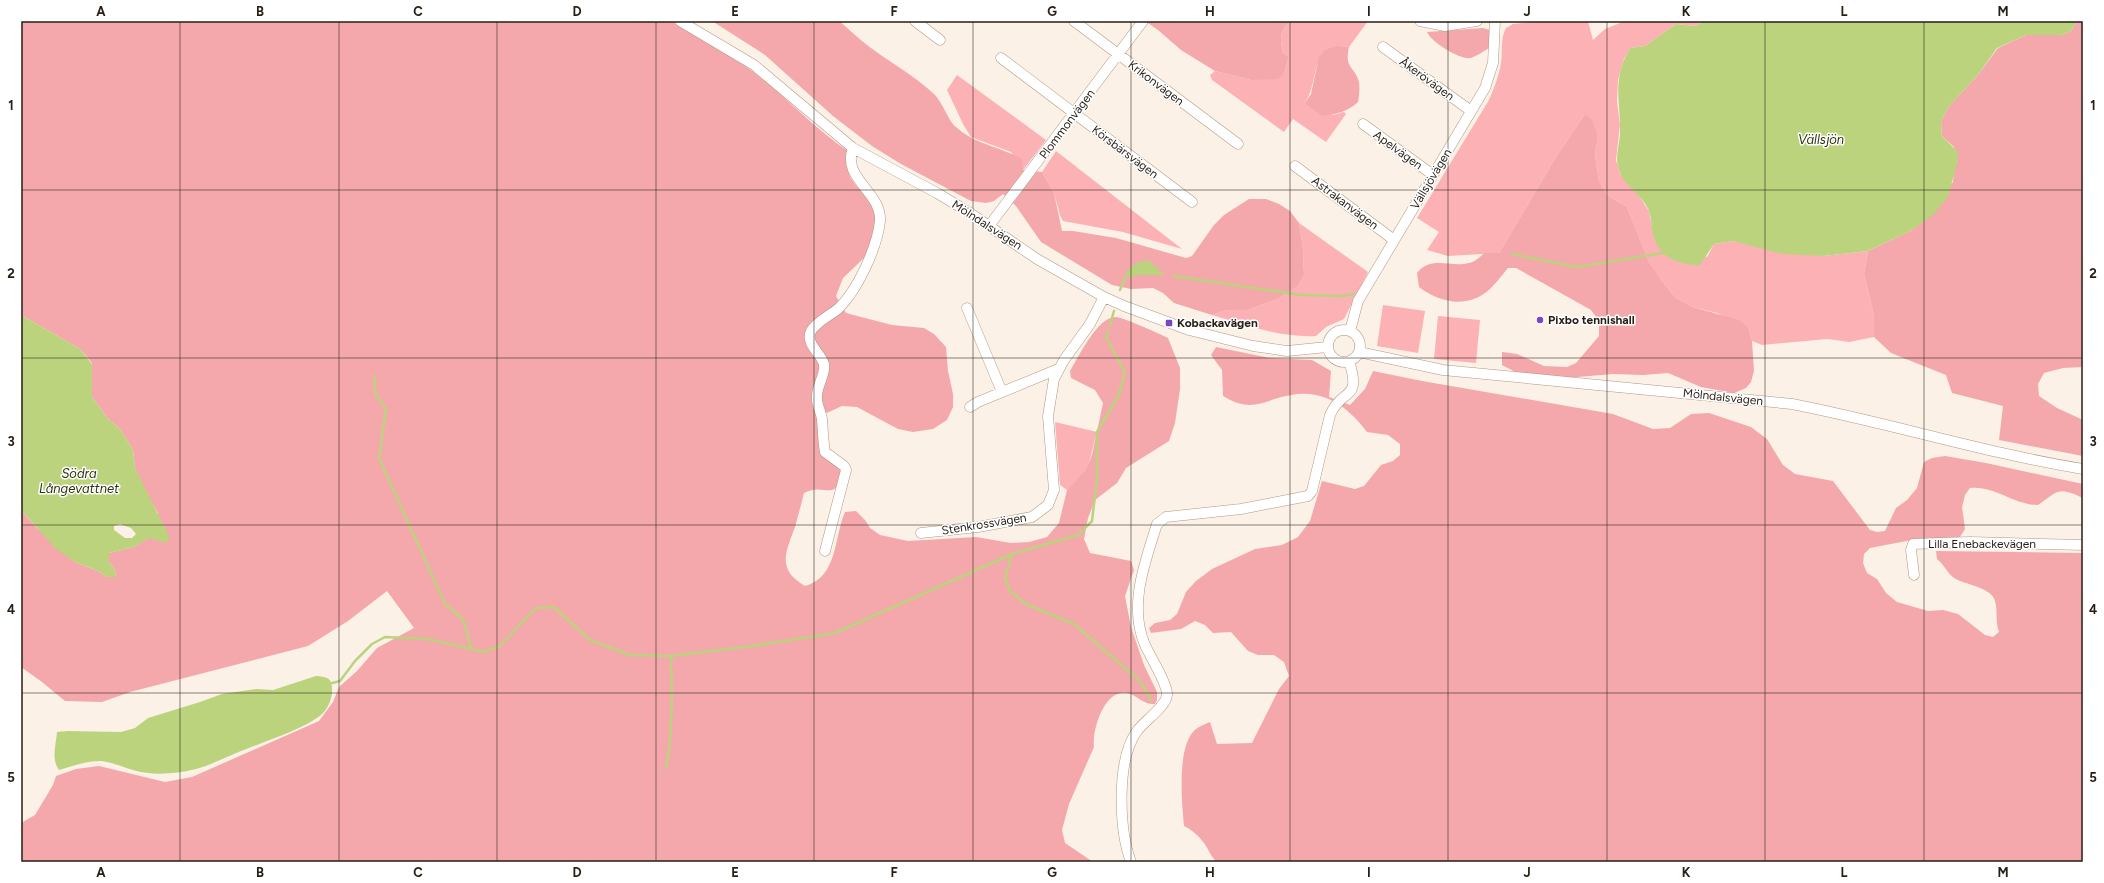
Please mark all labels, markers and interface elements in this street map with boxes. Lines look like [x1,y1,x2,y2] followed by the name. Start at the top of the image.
[96,4,106,19] text: A
[256,4,264,19] text: B
[413,4,423,19] text: C
[572,4,582,19] text: D
[731,4,739,19] text: E
[890,4,898,19] text: F
[1047,4,1057,19] text: G
[1205,4,1215,19] text: H
[1367,4,1371,19] text: I
[1523,4,1531,19] text: J
[1682,4,1691,19] text: K
[1841,4,1848,19] text: L
[1997,4,2009,19] text: M
[1397,55,1457,104] street label: Åkerövägen
[1125,58,1187,109] street label: Krikonvägen
[1036,86,1098,161] street label: Plommonvägen
[8,98,14,113] text: 1
[2090,98,2096,113] text: 1
[1089,123,1161,182] street label: Körsbärsvägen
[1371,128,1425,173] street label: Apelvägen
[1798,132,1844,147] water label: Vällsjön
[1407,146,1455,212] street label: Vällsjövägen
[1309,173,1381,233] street label: Astrakanvägen
[949,197,1025,253] street label: Mölndalsvägen
[7,266,15,281] text: 2
[2089,266,2097,281] text: 2
[1548,313,1635,327] place label: Pixbo tennishall
[1535,315,1545,325] marker: Pixbo tennishall
[1177,316,1258,330] place label: Kobackavägen
[1164,318,1174,328] marker: Kobackavägen
[1682,386,1764,408] street label: Mölndalsvägen
[7,434,15,449] text: 3
[2089,434,2097,449] text: 3
[39,466,120,496] water label: Södra Långevattnet
[941,510,1028,538] street label: Stenkrossvägen
[1928,537,2036,551] street label: Lilla Enebackevägen
[7,602,15,617] text: 4
[2089,602,2097,617] text: 4
[7,770,15,785] text: 5
[2089,770,2097,785] text: 5
[96,865,106,880] text: A
[256,865,264,880] text: B
[413,865,423,880] text: C
[572,865,582,880] text: D
[731,865,739,880] text: E
[890,865,898,880] text: F
[1047,865,1057,880] text: G
[1205,865,1215,880] text: H
[1367,865,1371,880] text: I
[1523,865,1531,880] text: J
[1682,865,1691,880] text: K
[1841,865,1848,880] text: L
[1997,865,2009,880] text: M

